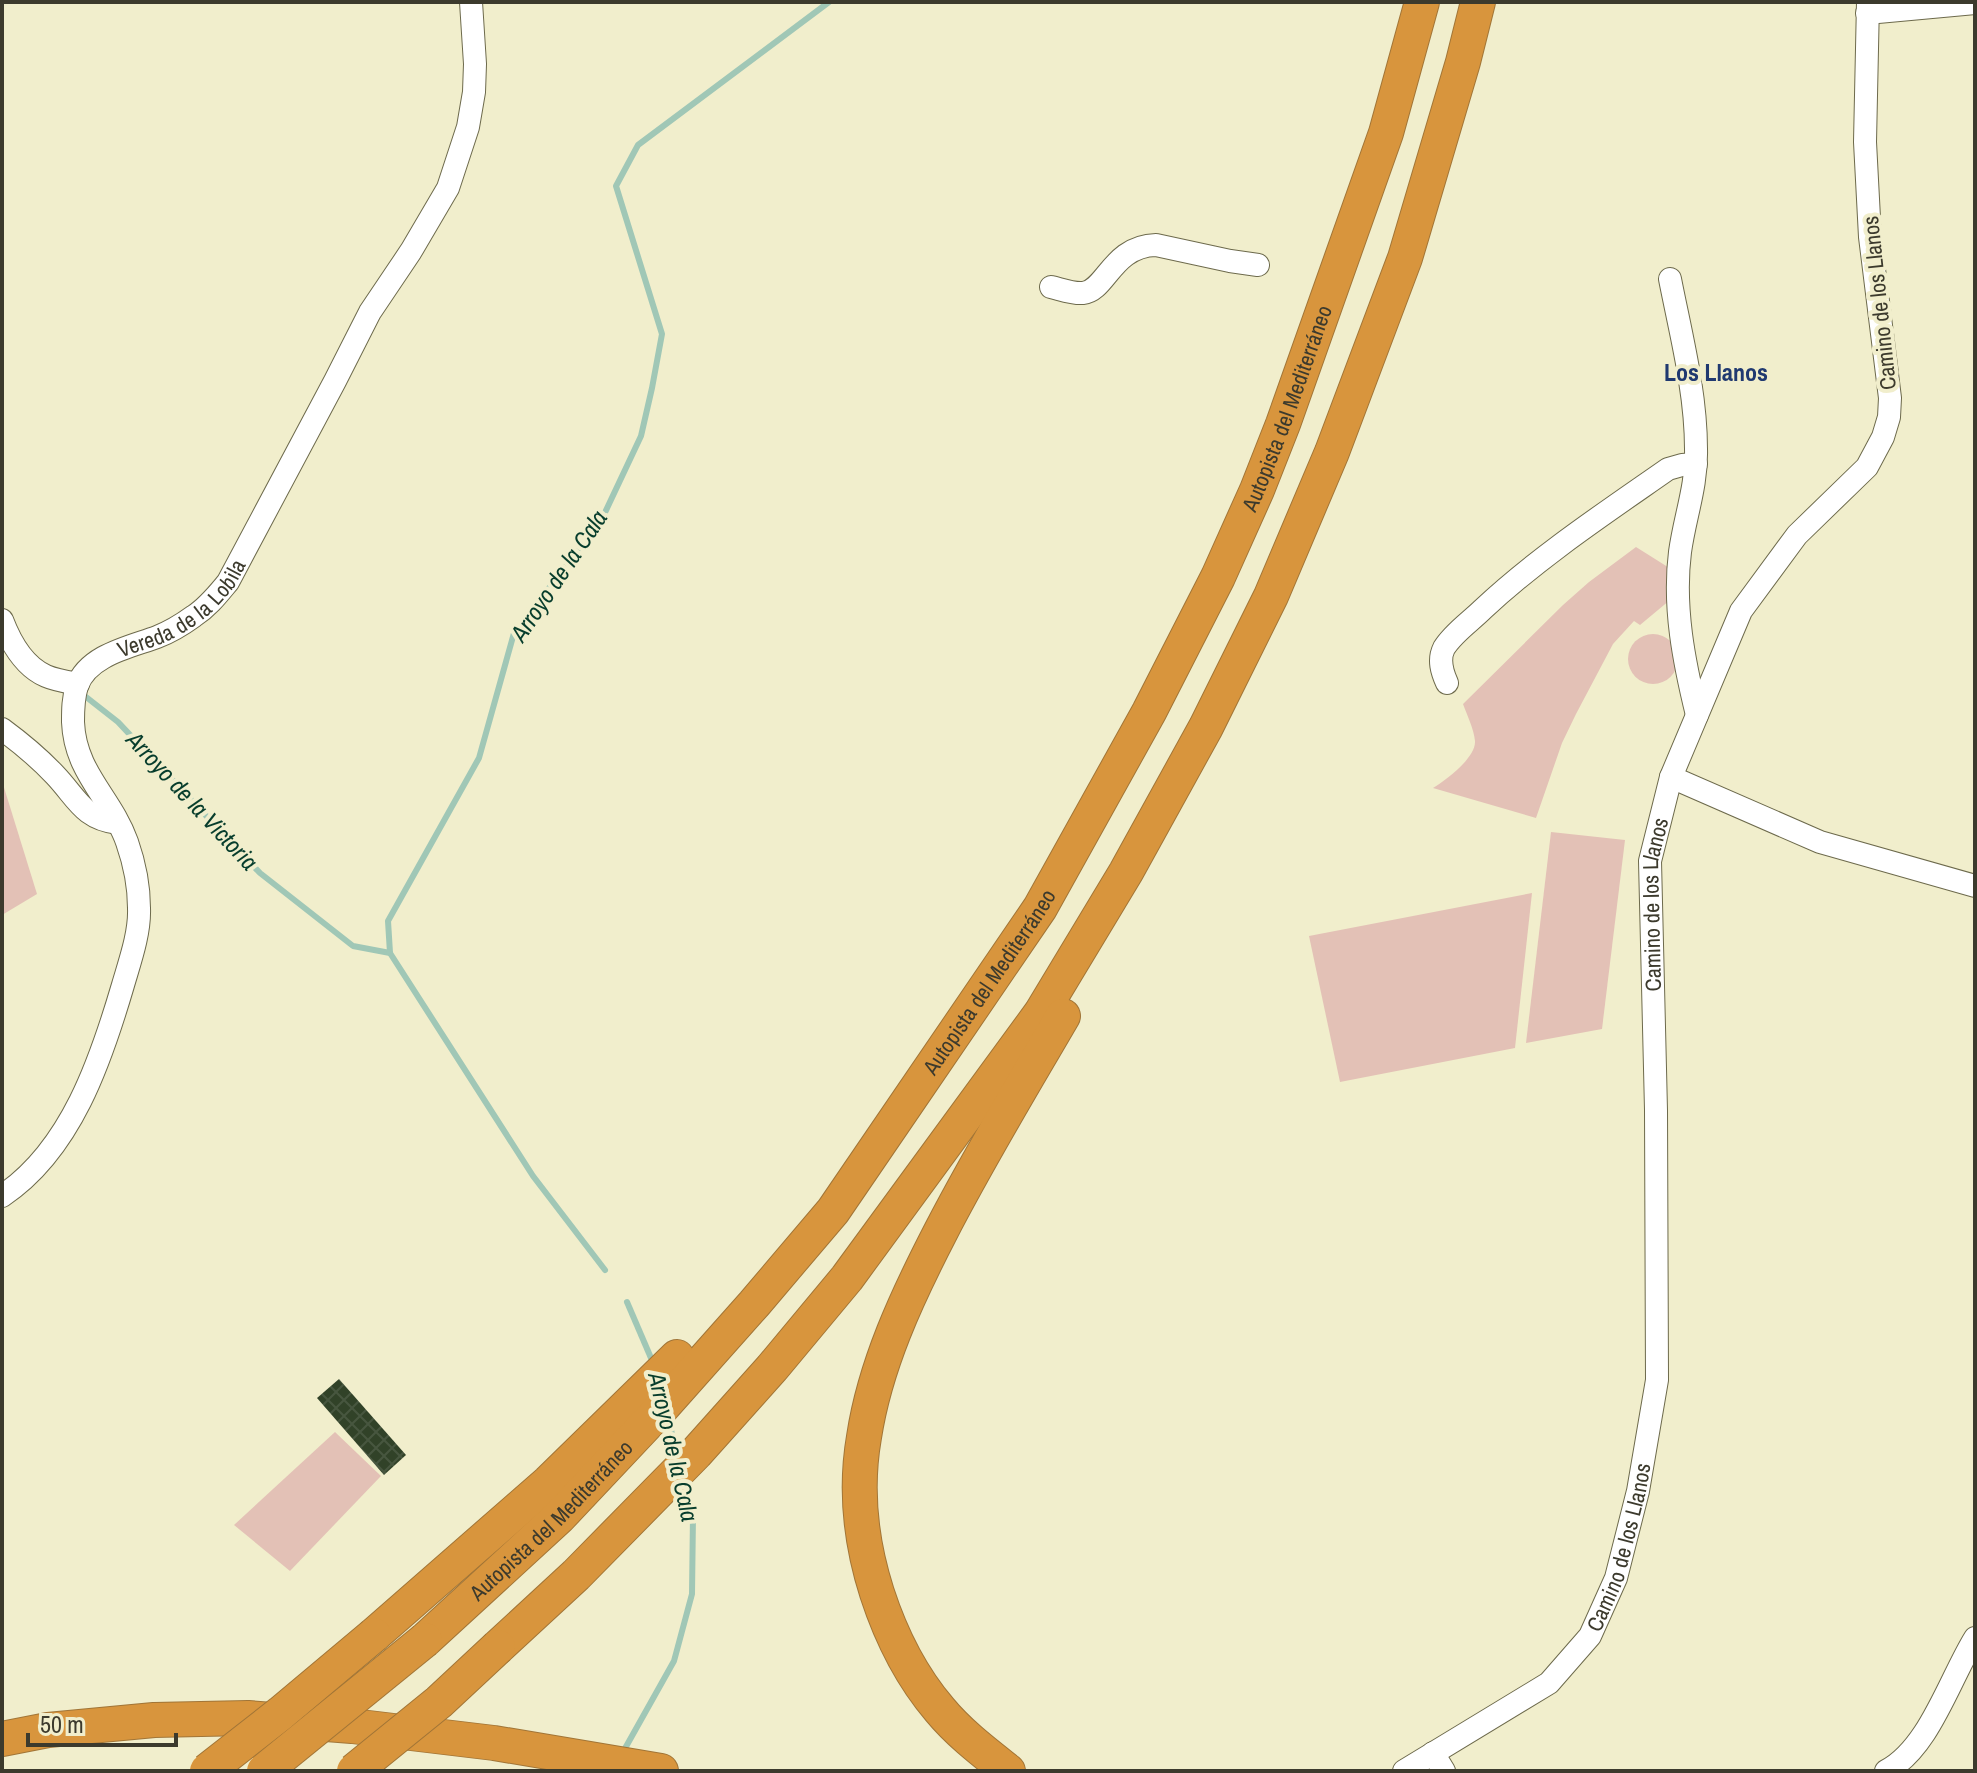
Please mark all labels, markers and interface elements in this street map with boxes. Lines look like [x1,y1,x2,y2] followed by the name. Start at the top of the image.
[1855,215,1903,391] street label: Camino de los Llanos
[1234,301,1339,517] street label: Autopista del Mediterráneo
[1664,356,1768,388] district label: Los Llanos
[502,503,614,648] water label: Arroyo de la Cala
[113,554,252,664] street label: Vereda de la Lobila
[119,723,265,877] water label: Arroyo de la Victoria
[1635,814,1675,992] street label: Camino de los Llanos
[915,884,1062,1081] street label: Autopista del Mediterráneo
[641,1368,707,1524] water label: Arroyo de la Cala
[462,1433,639,1608] street label: Autopista del Mediterráneo
[1579,1461,1658,1636] street label: Camino de los Llanos
[28,1697,176,1747] scale bar
[40,1708,84,1740] text: 50 m

